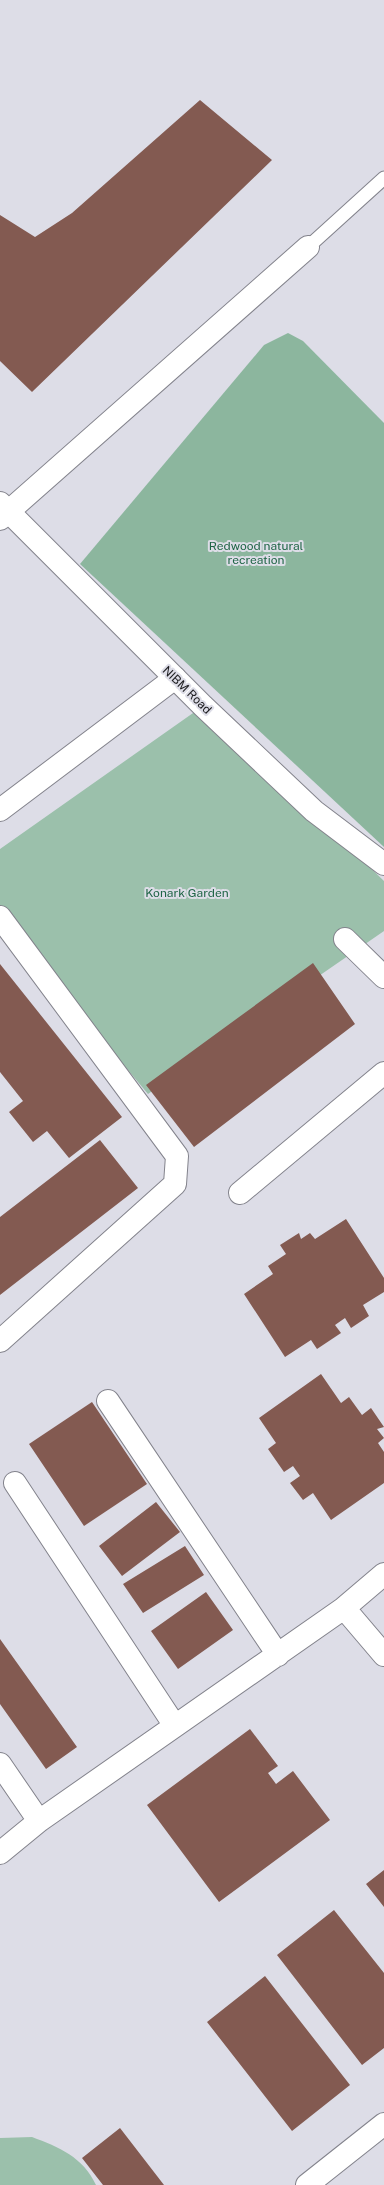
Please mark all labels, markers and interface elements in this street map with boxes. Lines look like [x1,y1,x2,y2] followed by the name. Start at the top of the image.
[209,539,304,567] park label: Redwood natural recreation
[160,663,214,717] street label: NIBM Road
[145,886,229,900] park label: Konark Garden

